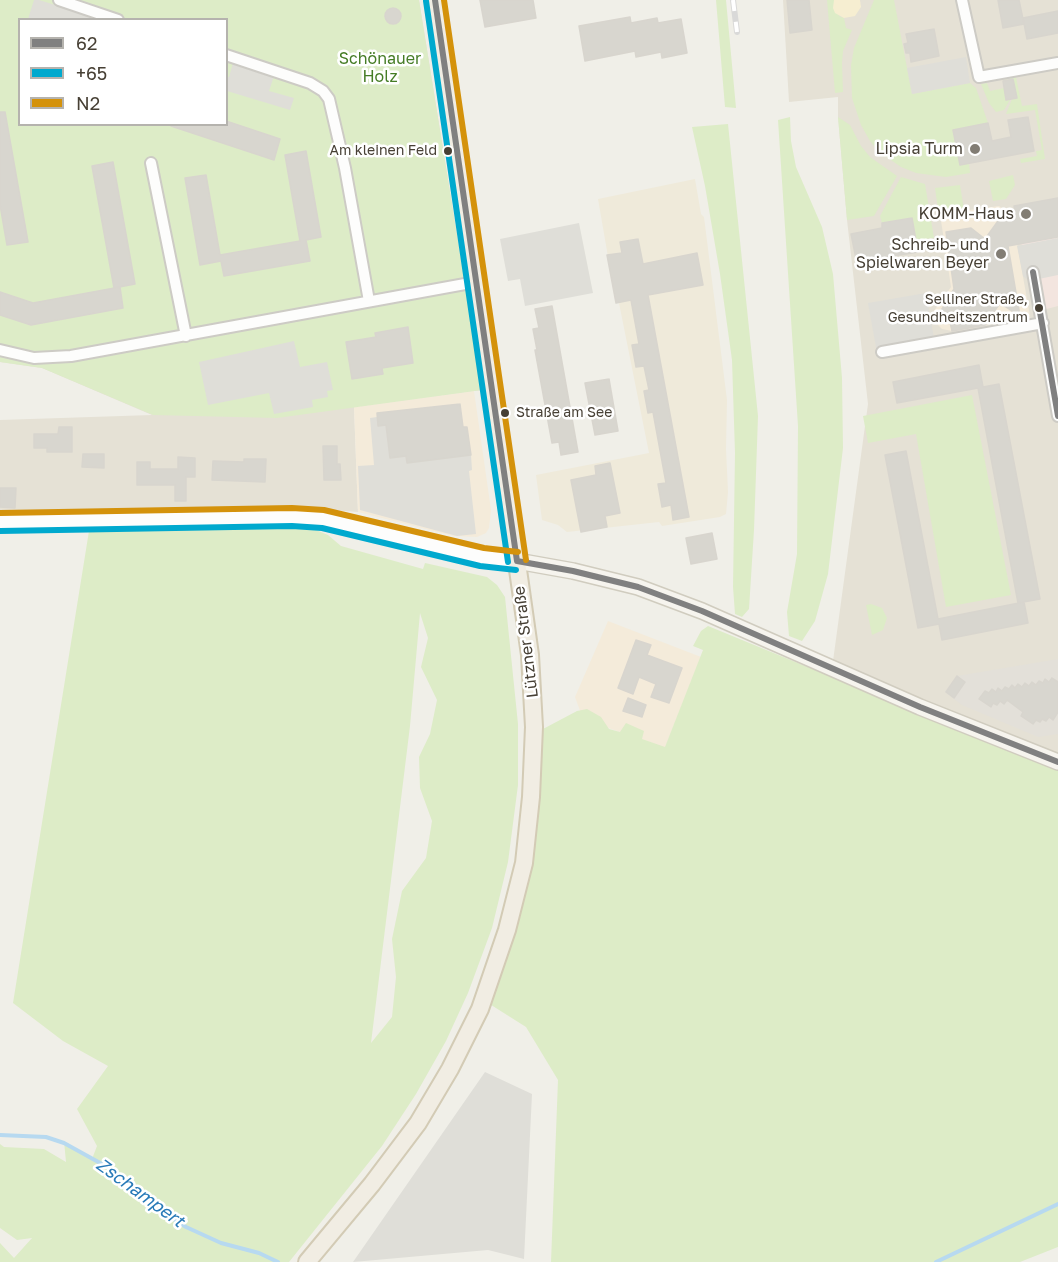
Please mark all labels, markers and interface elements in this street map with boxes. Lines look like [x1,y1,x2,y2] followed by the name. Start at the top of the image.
[18,18,228,126] legend
[76,32,97,54] text: 62
[339,49,421,87] park label: Schönauer Holz
[76,62,107,84] text: +65
[76,92,100,114] text: N2
[875,139,963,159] place label: Lipsia Turm
[968,142,982,156] marker: Lipsia Turm
[330,143,437,159] place label: Am kleinen Feld
[442,145,454,157] marker: Am kleinen Feld
[918,204,1014,224] place label: KOMM-Haus
[1019,207,1033,221] marker: KOMM-Haus
[856,235,989,273] place label: Schreib- und Spielwaren Beyer
[994,247,1008,261] marker: Schreib- und Spielwaren Beyer
[888,292,1028,324] place label: Selliner Straße, Gesundheitszentrum
[1033,302,1045,314] marker: Selliner Straße, Gesundheitszentrum
[516,405,612,421] place label: Straße am See
[499,407,511,419] marker: Straße am See
[510,585,542,699] street label: Lützner Straße
[92,1154,188,1232] water label: Zschampert

